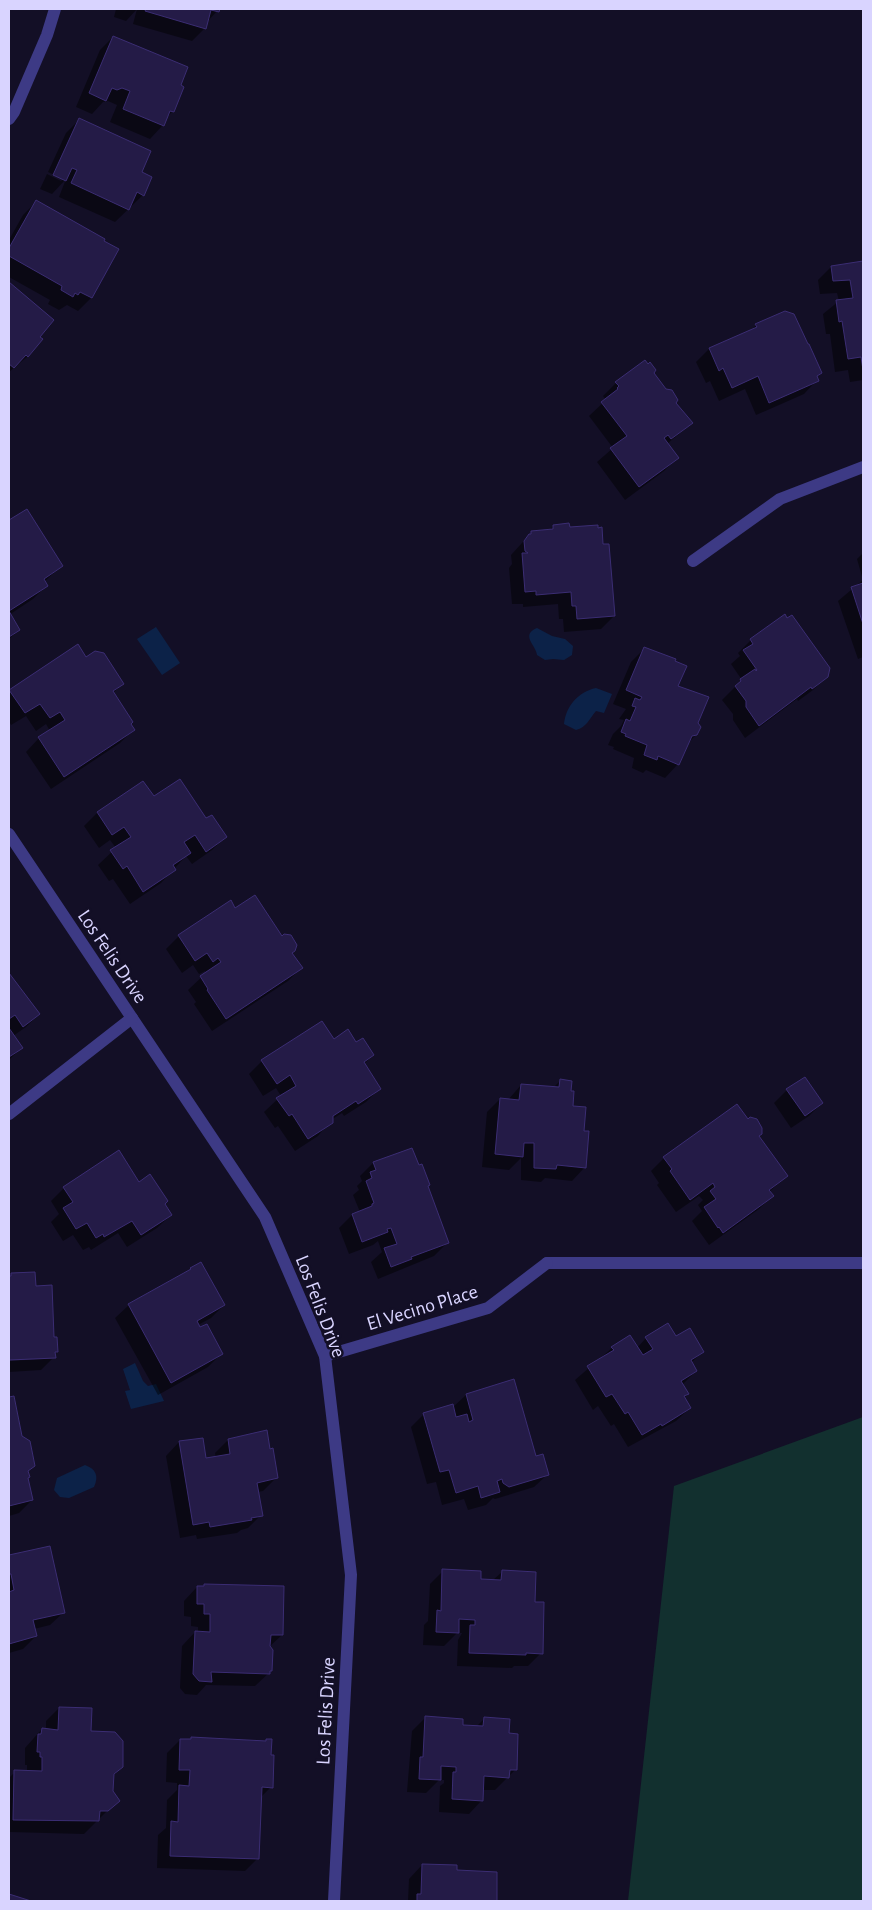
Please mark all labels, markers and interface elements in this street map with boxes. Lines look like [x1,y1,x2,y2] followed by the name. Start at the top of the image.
[74,906,151,1007] street label: Los Felis Drive
[291,1252,349,1360] street label: Los Felis Drive
[364,1282,480,1334] street label: El Vecino Place
[313,1657,339,1765] street label: Los Felis Drive

